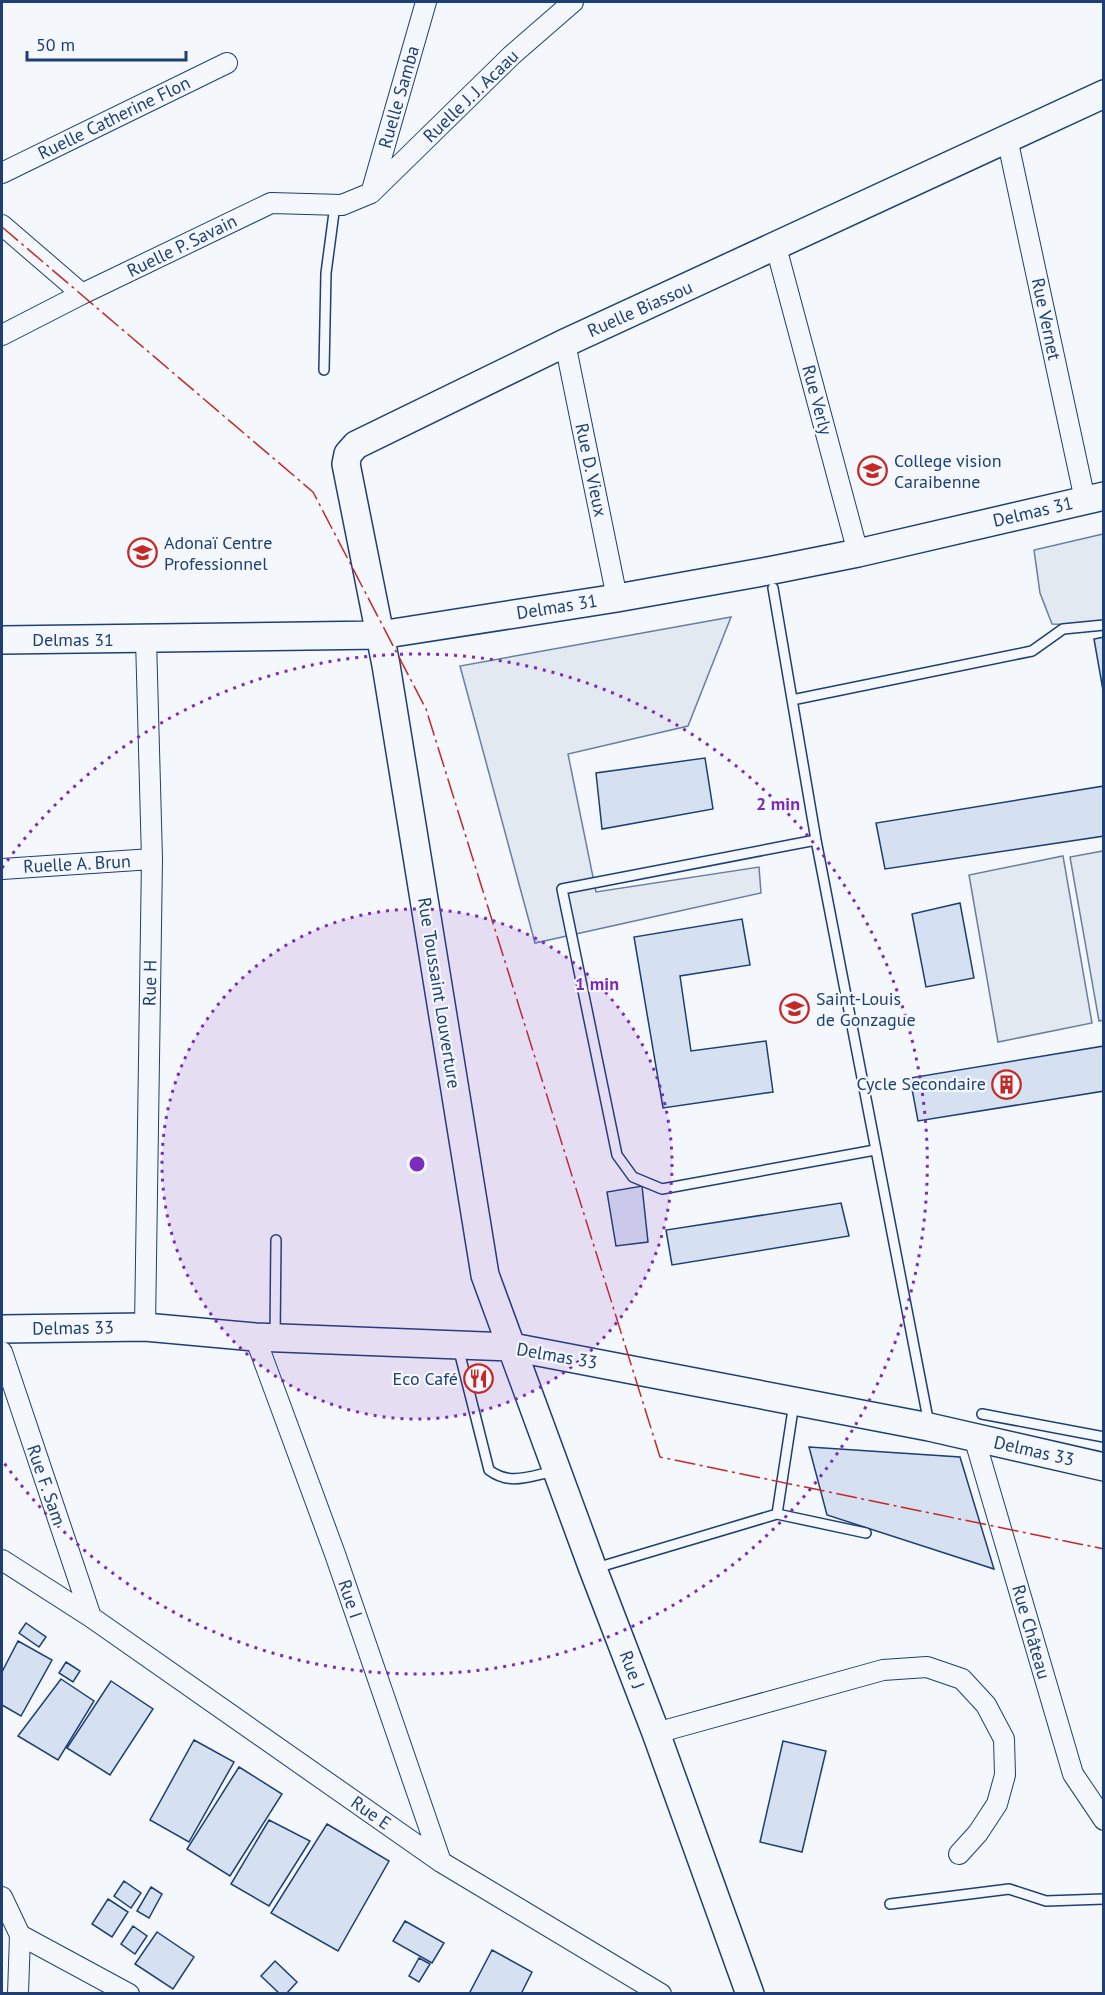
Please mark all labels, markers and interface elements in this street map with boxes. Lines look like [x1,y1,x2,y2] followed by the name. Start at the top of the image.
[27,24,186,62] scale bar
[36,33,75,56] text: 50 m
[373,43,424,151] street label: Ruelle Samba
[418,44,523,147] street label: Ruelle J. J. Acaau
[34,71,194,164] street label: Ruelle Catherine Flon
[123,209,241,282] street label: Ruelle P. Savain
[584,275,696,342] street label: Ruelle Biassou
[1027,276,1066,362] street label: Rue Vernet
[797,362,838,438] street label: Rue Verly
[570,421,613,519] street label: Rue D. Vieux
[894,449,1002,493] place label: College vision Caraibenne
[857,455,889,487] school or university icon: College vision Caraibenne
[990,491,1075,532] street label: Delmas 31
[164,531,272,575] place label: Adonaï Centre Professionnel
[127,537,159,569] school or university icon: Adonaï Centre Professionnel
[515,589,599,624] street label: Delmas 31
[32,628,114,651] street label: Delmas 31
[756,792,800,815] text: 2 min
[23,849,131,878] street label: Ruelle A. Brun
[413,896,466,1090] street label: Rue Toussaint Louverture
[138,960,161,1006] street label: Rue H
[575,972,619,995] text: 1 min
[816,987,916,1031] place label: Saint-Louis de Gonzague
[779,993,811,1025] school or university icon: Saint-Louis de Gonzague
[991,1068,1023,1100] building icon: Cycle Secondaire
[857,1072,986,1095] place label: Cycle Secondaire
[407,1154,427,1174] centre of rings
[32,1315,114,1340] street label: Delmas 33
[515,1337,599,1374] street label: Delmas 33
[463,1363,495,1395] restaurant icon: Eco Café
[393,1367,458,1390] place label: Eco Café
[992,1430,1077,1471] street label: Delmas 33
[22,1441,71,1528] street label: Rue F. Sam
[333,1576,368,1621] street label: Rue I
[1007,1582,1056,1682] street label: Rue Château
[615,1647,650,1692] street label: Rue J
[347,1791,396,1835] street label: Rue E

